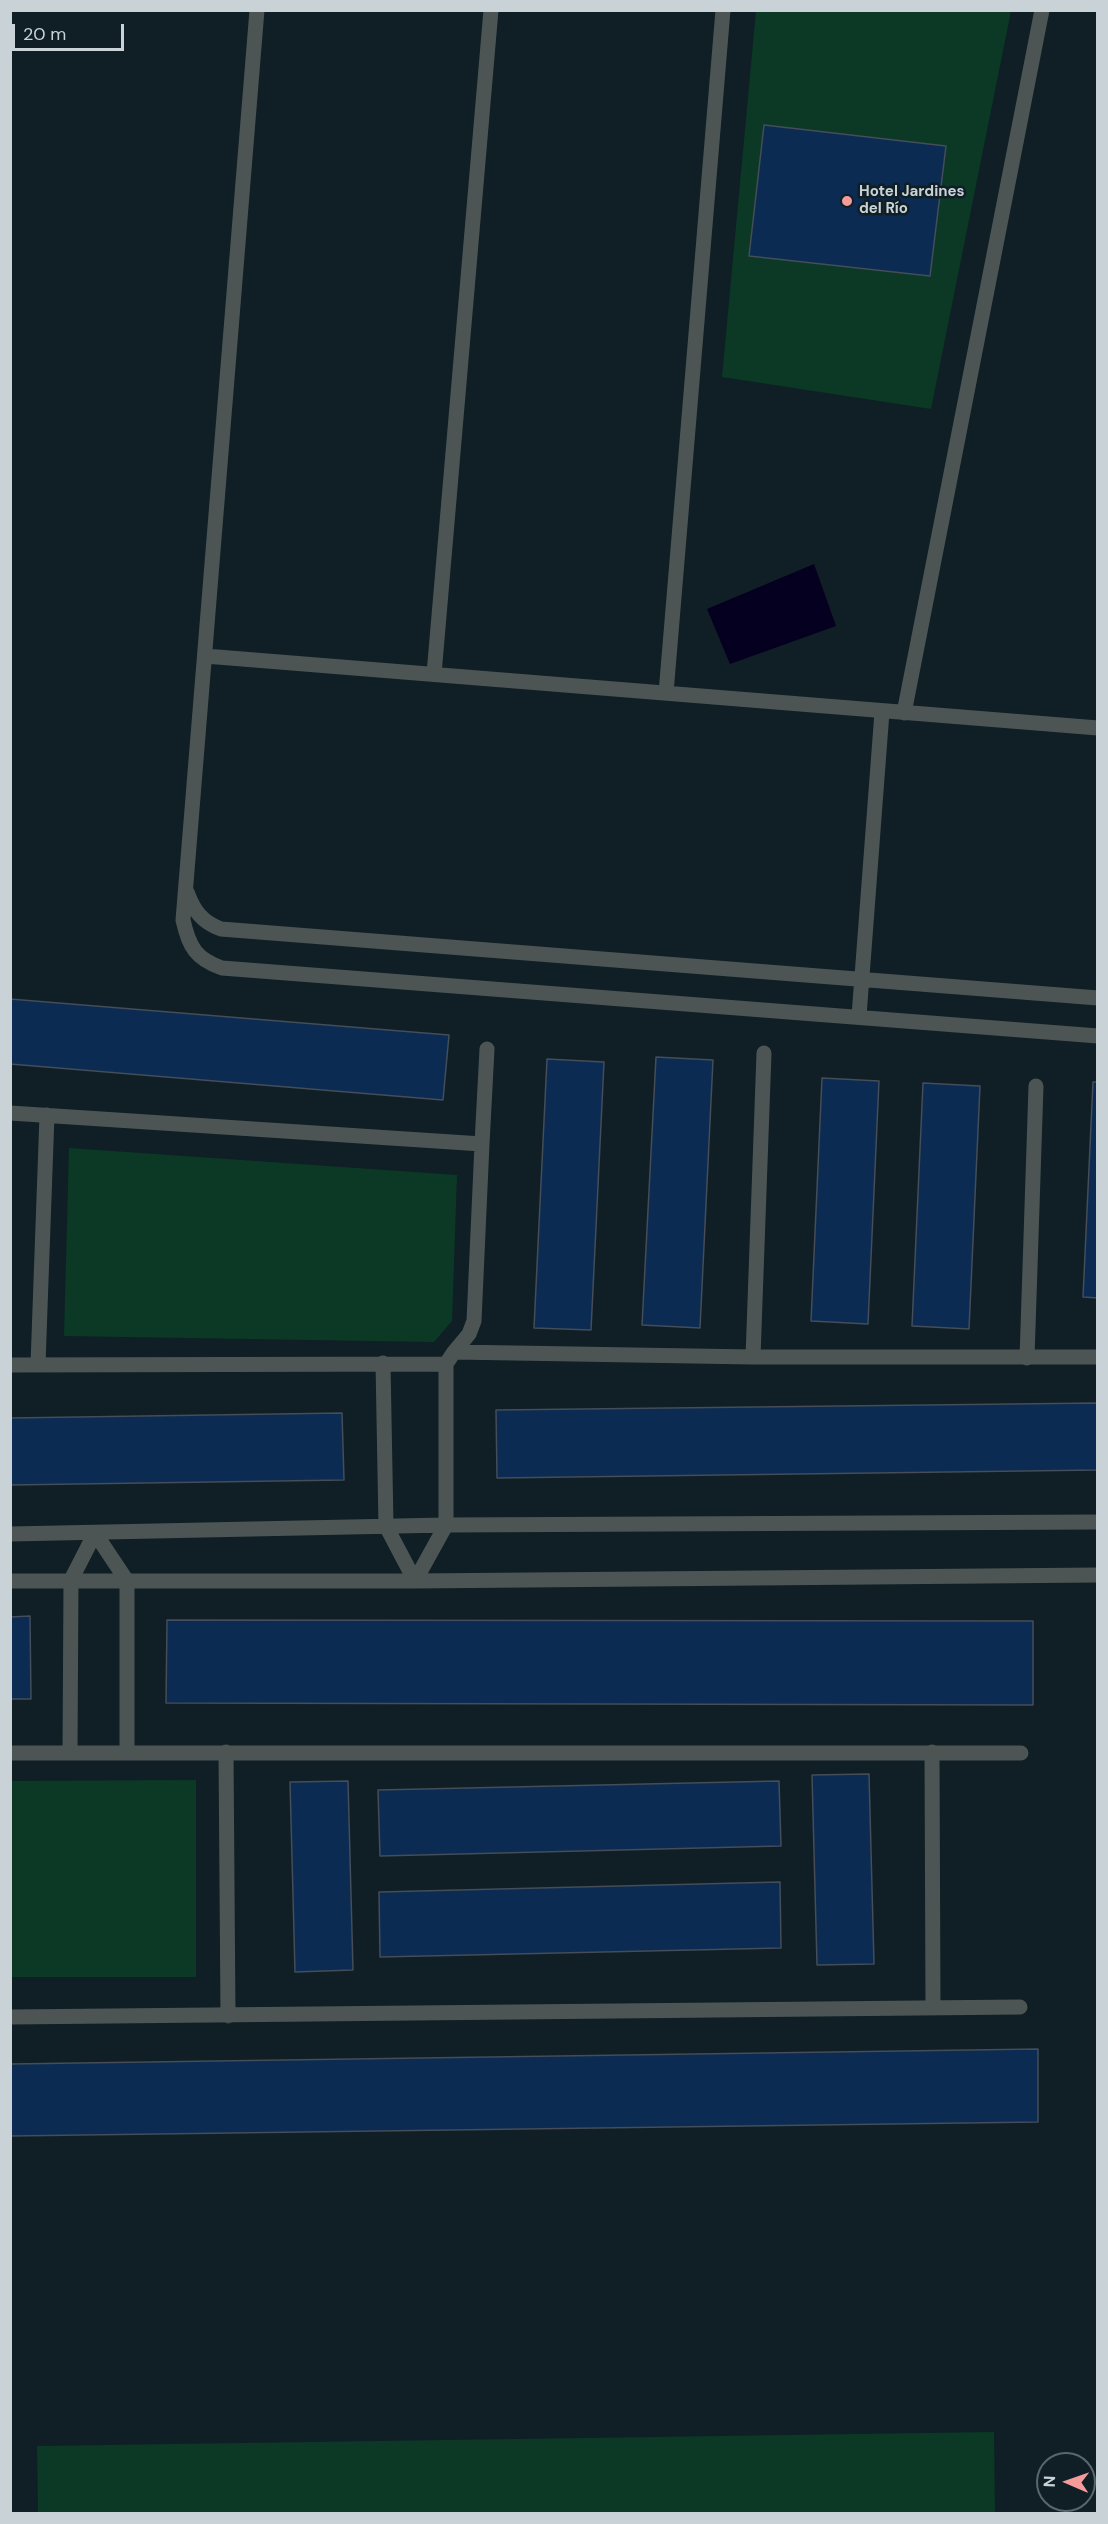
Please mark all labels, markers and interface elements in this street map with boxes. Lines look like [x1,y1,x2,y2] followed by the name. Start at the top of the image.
[15,12,128,50] scale bar
[23,22,66,46] text: 20 m
[859,183,965,218] place label: Hotel Jardines del Río
[840,194,854,208] marker: Hotel Jardines del Río
[1036,2452,1096,2512] north arrow
[1039,2475,1060,2488] text: N

